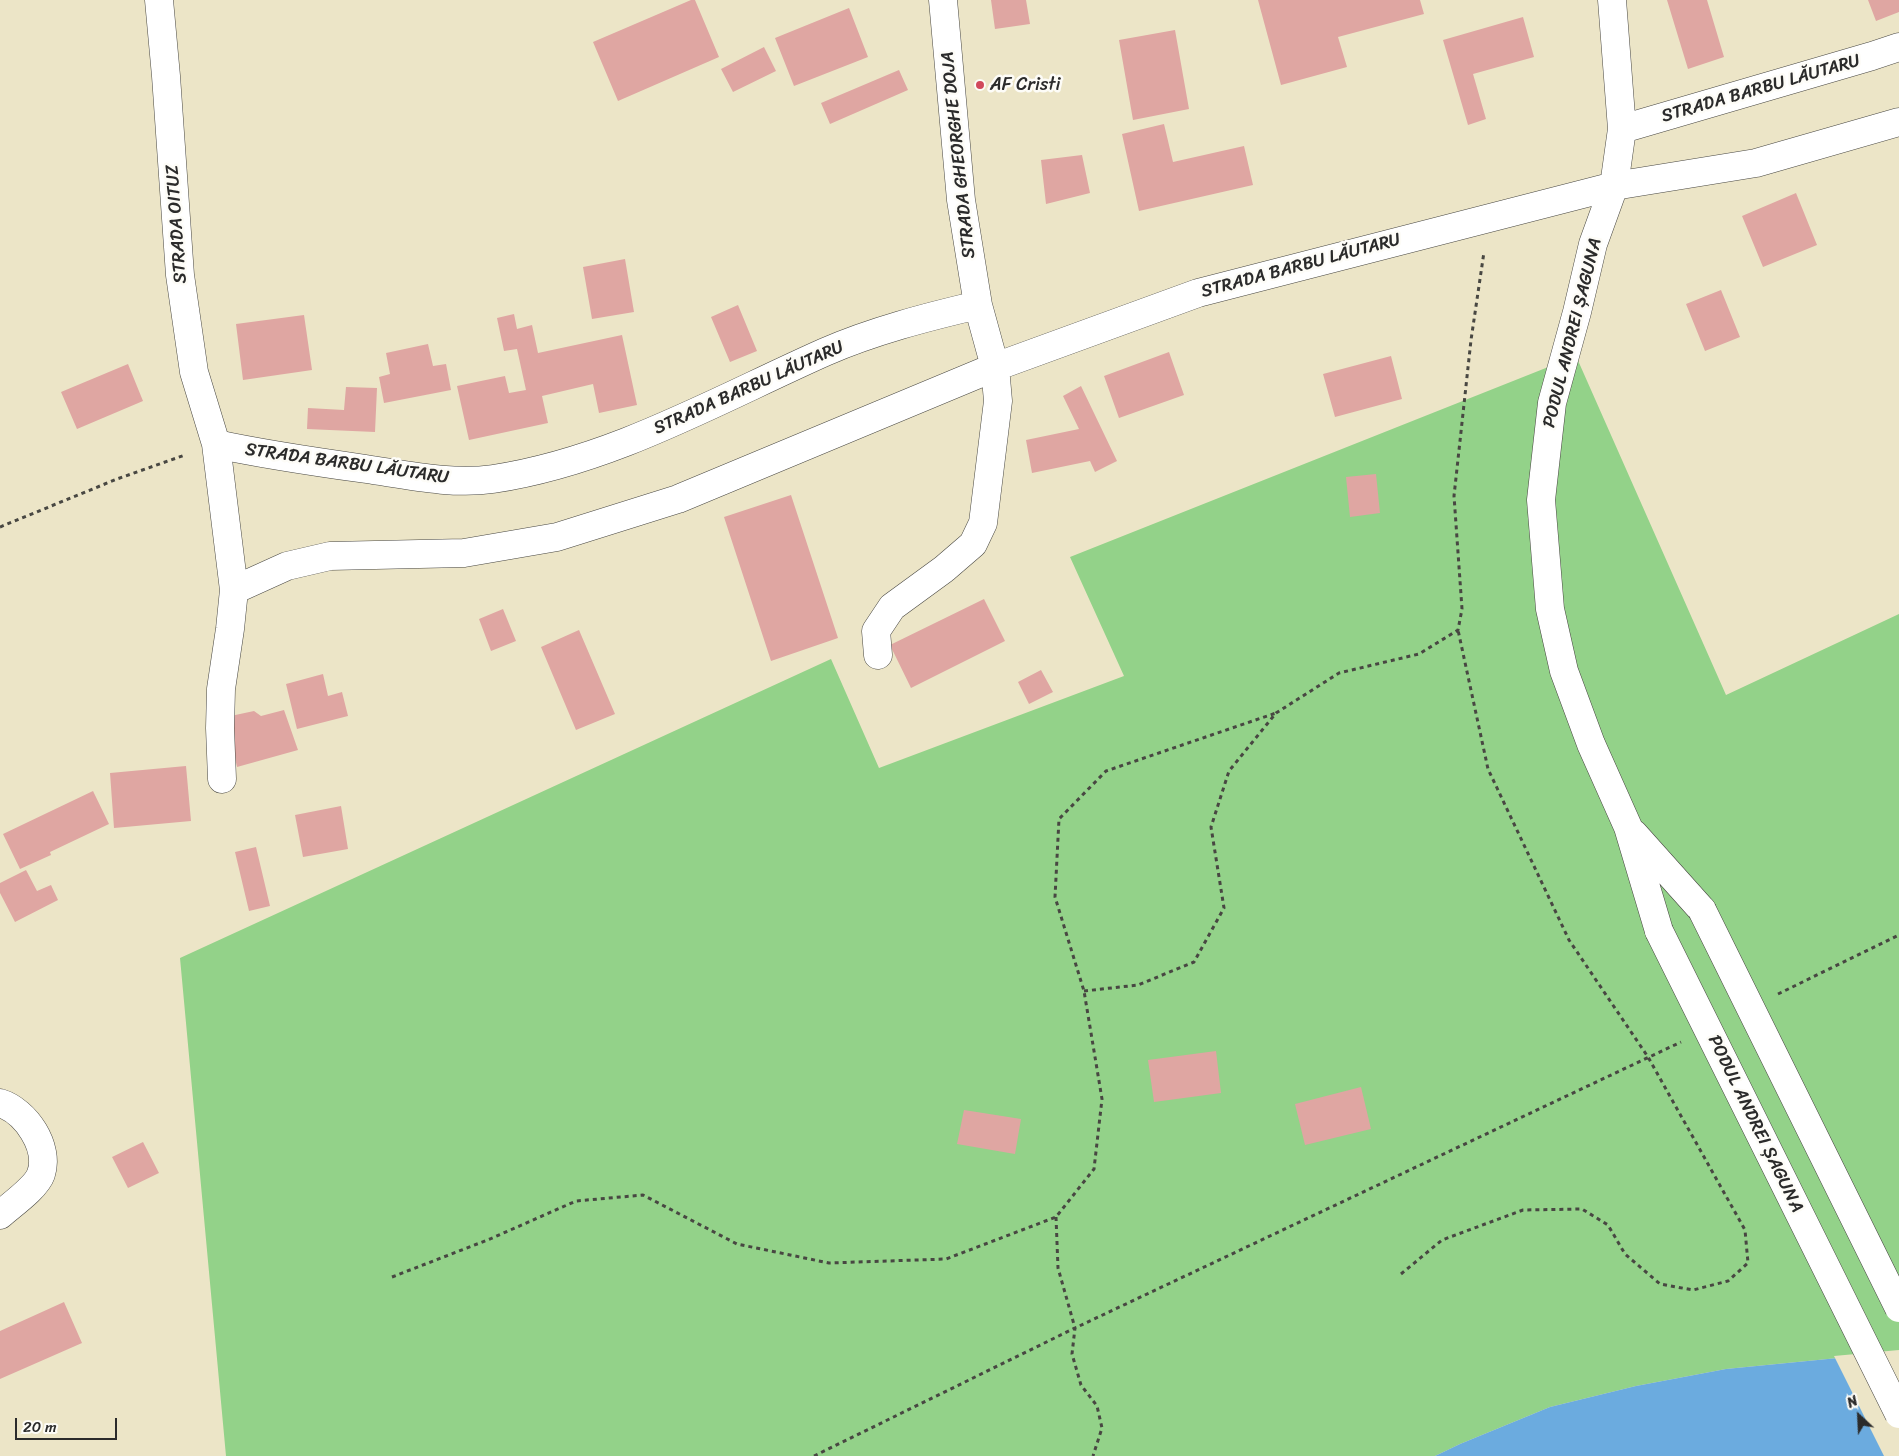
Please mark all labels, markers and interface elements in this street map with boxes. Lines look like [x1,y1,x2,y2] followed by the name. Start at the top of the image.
[937,50,981,260] street label: STRADA GHEORGHE DOJA
[1659,50,1863,128] street label: STRADA BARBU LĂUTARU
[990,74,1060,96] place label: AF Cristi
[974,79,986,91] marker: AF Cristi
[162,164,192,284] street label: STRADA OITUZ
[1199,229,1403,303] street label: STRADA BARBU LĂUTARU
[1539,236,1607,430] street label: PODUL ANDREI ȘAGUNA
[651,336,847,440] street label: STRADA BARBU LĂUTARU
[244,439,450,489] street label: STRADA BARBU LĂUTARU
[1703,1032,1807,1216] street label: PODUL ANDREI ȘAGUNA
[1843,1389,1862,1415] text: N
[1834,1391,1884,1441] north arrow
[18,1408,120,1440] scale bar
[23,1414,57,1440] text: 20 m

